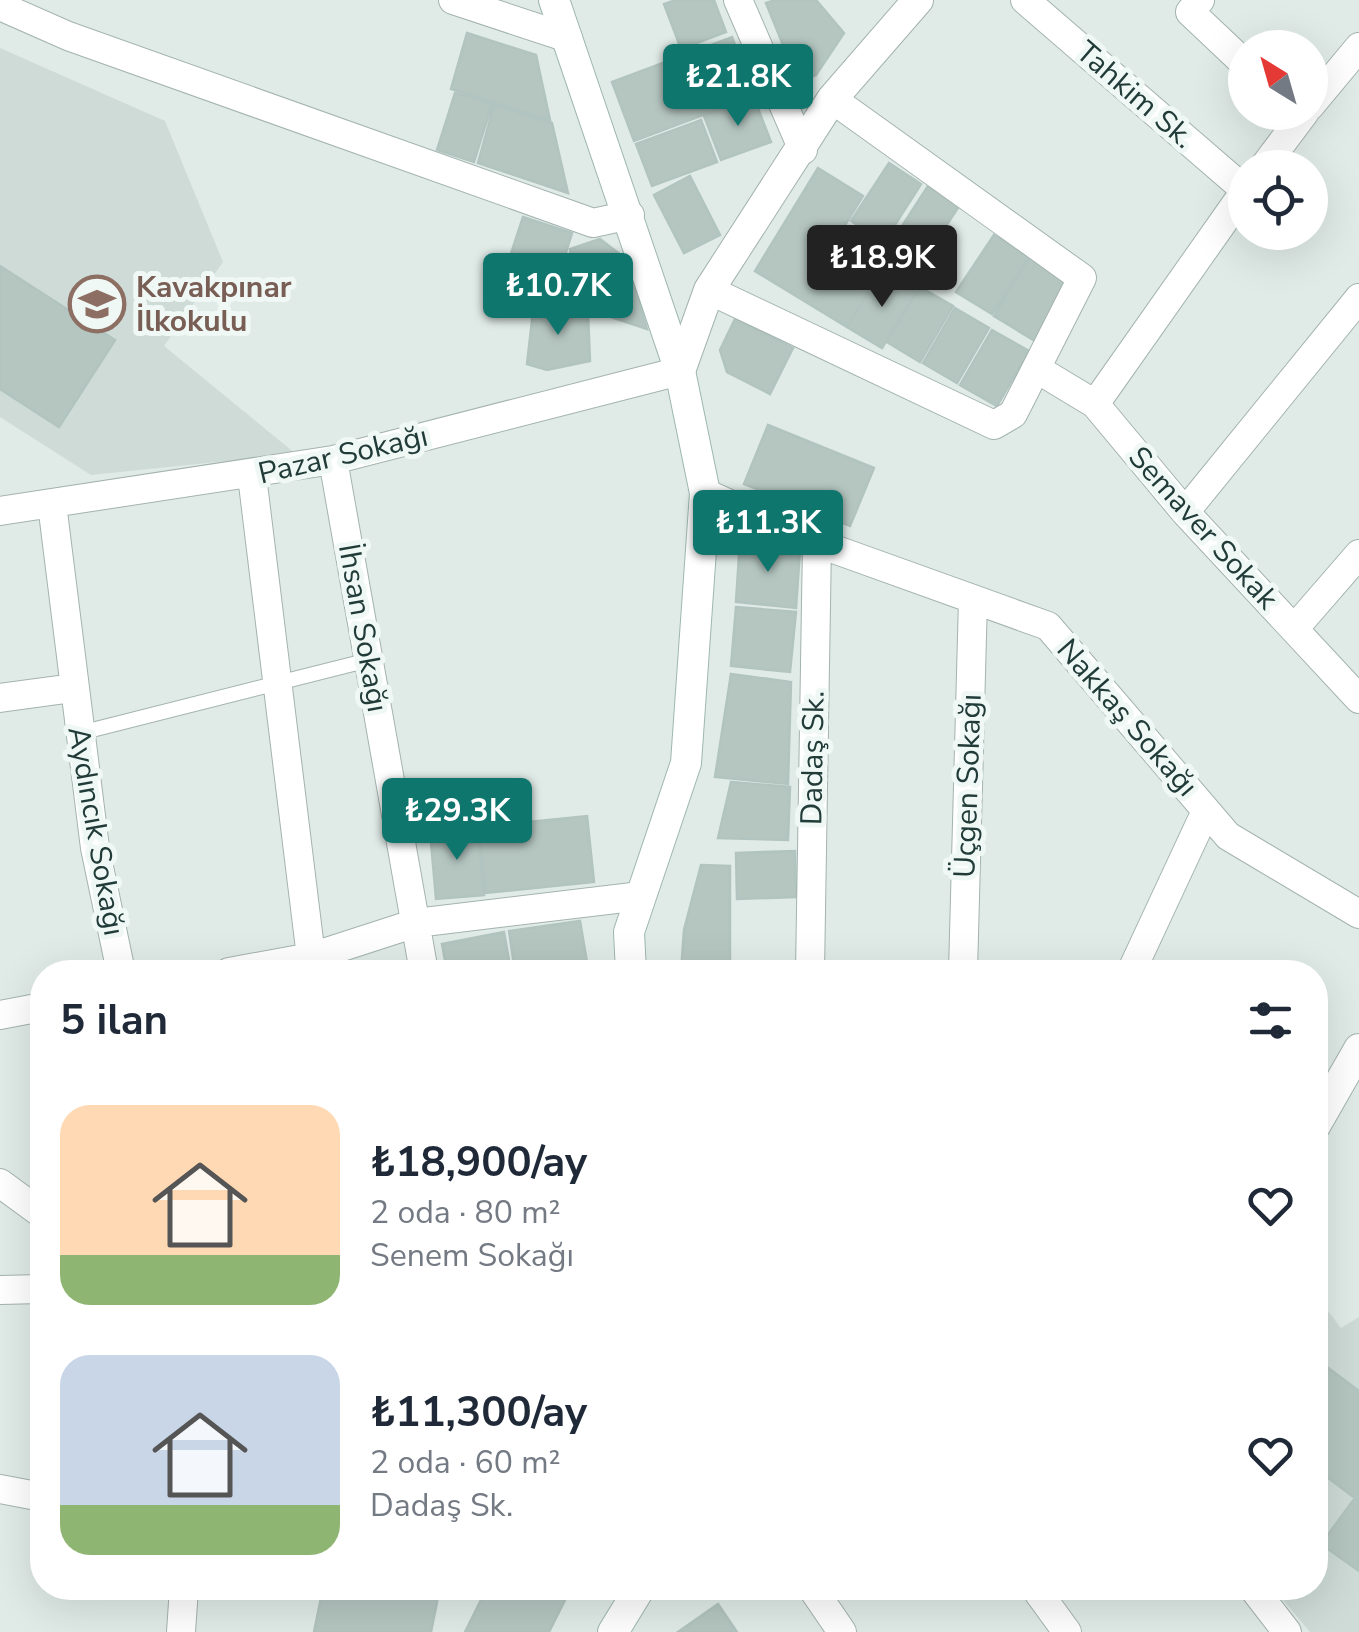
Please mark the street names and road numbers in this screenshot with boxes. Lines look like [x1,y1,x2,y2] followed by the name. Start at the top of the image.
[1067,32,1203,158] street label: Tahkim Sk.
[254,416,432,494] street label: Pazar Sokağı
[1119,438,1288,619] street label: Semaver Sokak
[328,541,398,715] street label: İhsan Sokağı
[1047,630,1207,806] street label: Nakkaş Sokağı
[791,690,835,826] street label: Dadaş Sk.
[944,693,992,879] street label: Üçgen Sokağı
[57,723,135,939] street label: Aydıncık Sokağı

